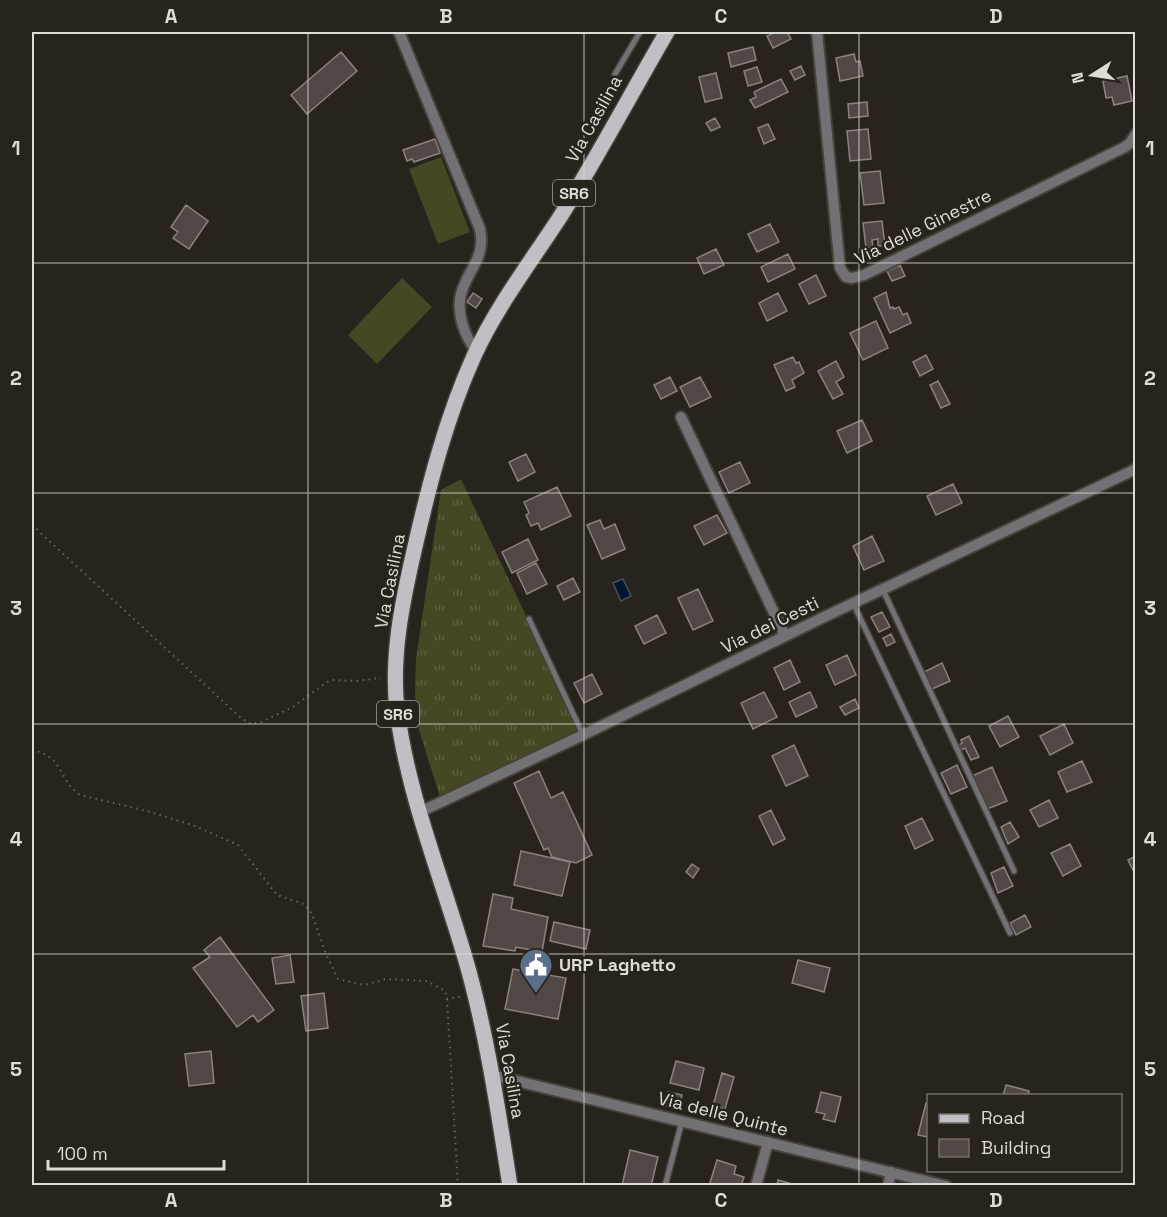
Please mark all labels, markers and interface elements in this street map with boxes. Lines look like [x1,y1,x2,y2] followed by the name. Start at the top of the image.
[165,3,178,29] text: A
[439,3,453,29] text: B
[715,3,728,29] text: C
[989,3,1003,29] text: D
[1062,45,1122,105] north arrow
[560,71,627,167] street label: Via Casilina
[1066,71,1089,85] text: N
[11,135,21,161] text: 1
[1145,135,1155,161] text: 1
[553,180,595,206] road number: SR6
[851,183,995,270] street label: Via delle Ginestre
[10,365,22,391] text: 2
[1144,365,1156,391] text: 2
[369,531,410,630] street label: Via Casilina
[717,591,822,658] street label: Via dei Cesti
[10,595,22,621] text: 3
[1144,595,1156,621] text: 3
[377,701,419,727] road number: SR6
[10,826,23,852] text: 4
[1144,826,1157,852] text: 4
[518,947,554,994] public building icon: URP Laghetto
[559,953,676,976] place label: URP Laghetto
[491,1021,530,1120] street label: Via Casilina
[10,1056,22,1082] text: 5
[1144,1056,1156,1082] text: 5
[655,1086,791,1141] street label: Via delle Quinte
[927,1094,1122,1172] legend
[981,1106,1025,1129] text: Road
[48,1133,224,1171] scale bar
[981,1136,1051,1159] text: Building
[57,1142,108,1165] text: 100 m
[165,1187,178,1213] text: A
[439,1187,453,1213] text: B
[715,1187,728,1213] text: C
[989,1187,1003,1213] text: D

